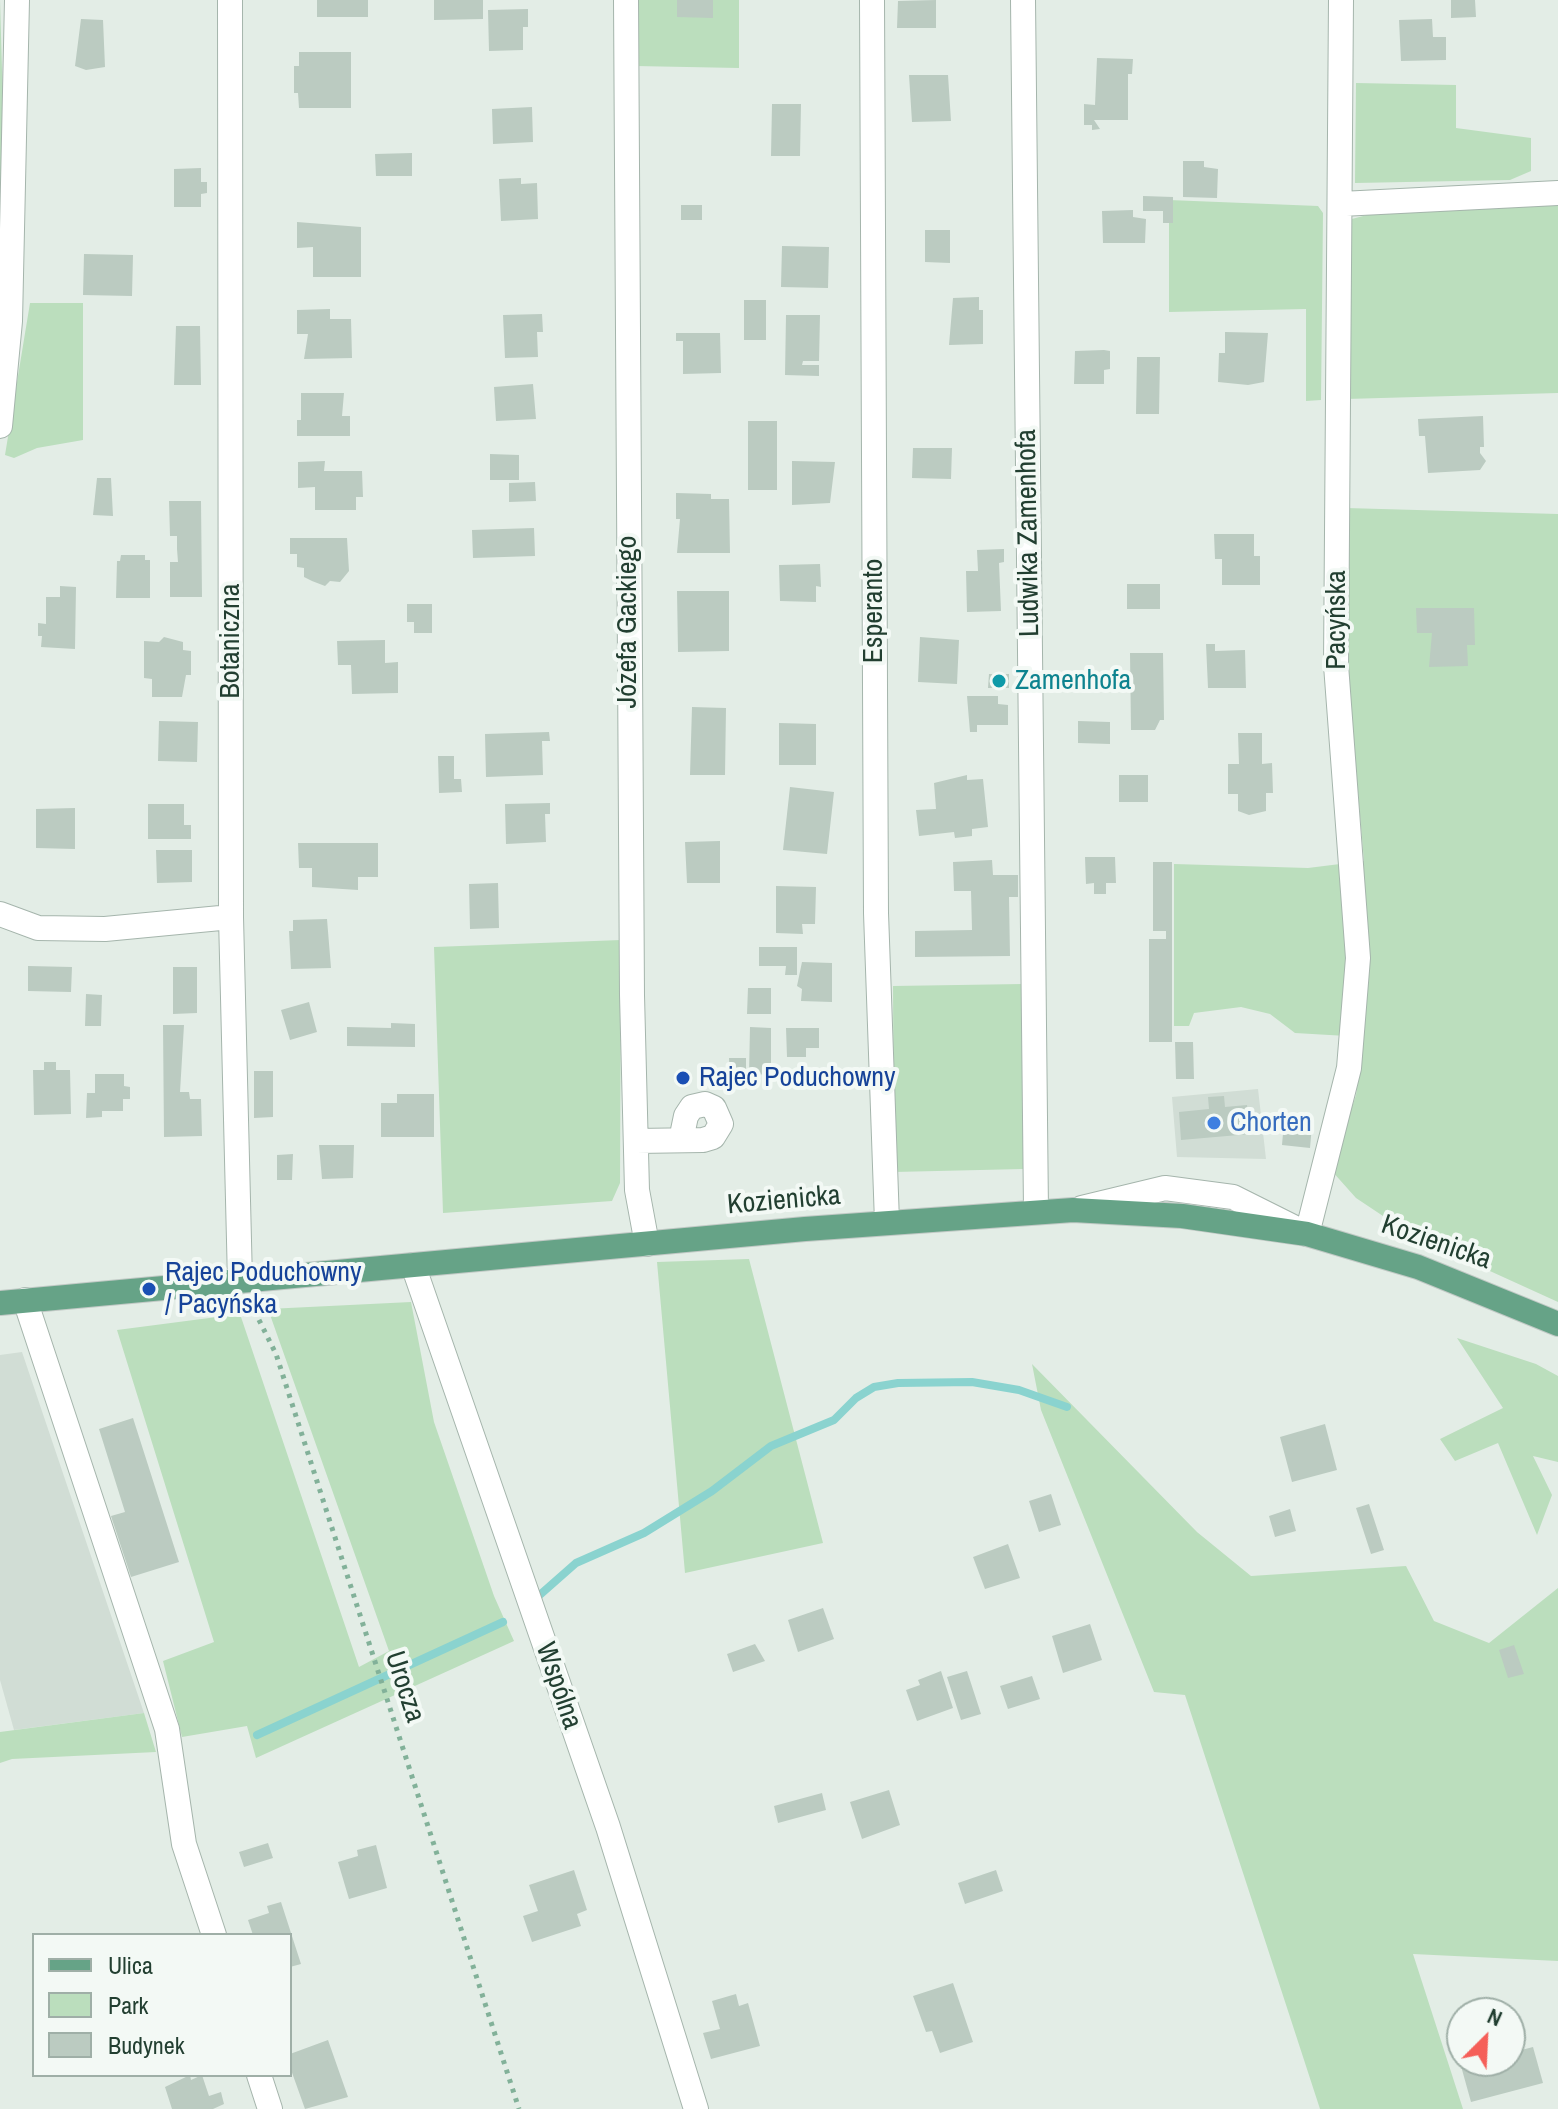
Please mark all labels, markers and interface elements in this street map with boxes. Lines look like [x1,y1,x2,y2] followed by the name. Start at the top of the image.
[1010,429,1048,637] street label: Ludwika Zamenhofa
[611,536,645,708] street label: Józefa Gackiego
[857,559,891,663] street label: Esperanto
[1320,570,1354,670] street label: Pacyńska
[214,584,248,698] street label: Botaniczna
[1015,664,1131,698] place label: Zamenhofa
[990,672,1008,690] marker: Zamenhofa
[699,1061,896,1095] place label: Rajec Poduchowny
[674,1069,692,1087] marker: Rajec Poduchowny
[1230,1106,1312,1140] place label: Chorten
[1205,1114,1223,1132] marker: Chorten
[726,1179,842,1223] street label: Kozienicka
[1377,1209,1495,1277] street label: Kozienicka
[165,1256,362,1322] place label: Rajec Poduchowny / Pacyńska
[140,1280,158,1298] marker: Rajec Poduchowny / Pacyńska
[528,1638,588,1734] street label: Wspólna
[377,1647,431,1727] street label: Urocza
[32,1933,292,2077] legend
[108,1949,153,1981] text: Ulica
[108,1989,148,2021] text: Park
[1446,1997,1526,2077] north arrow
[1483,2001,1507,2033] text: N
[108,2029,185,2061] text: Budynek

